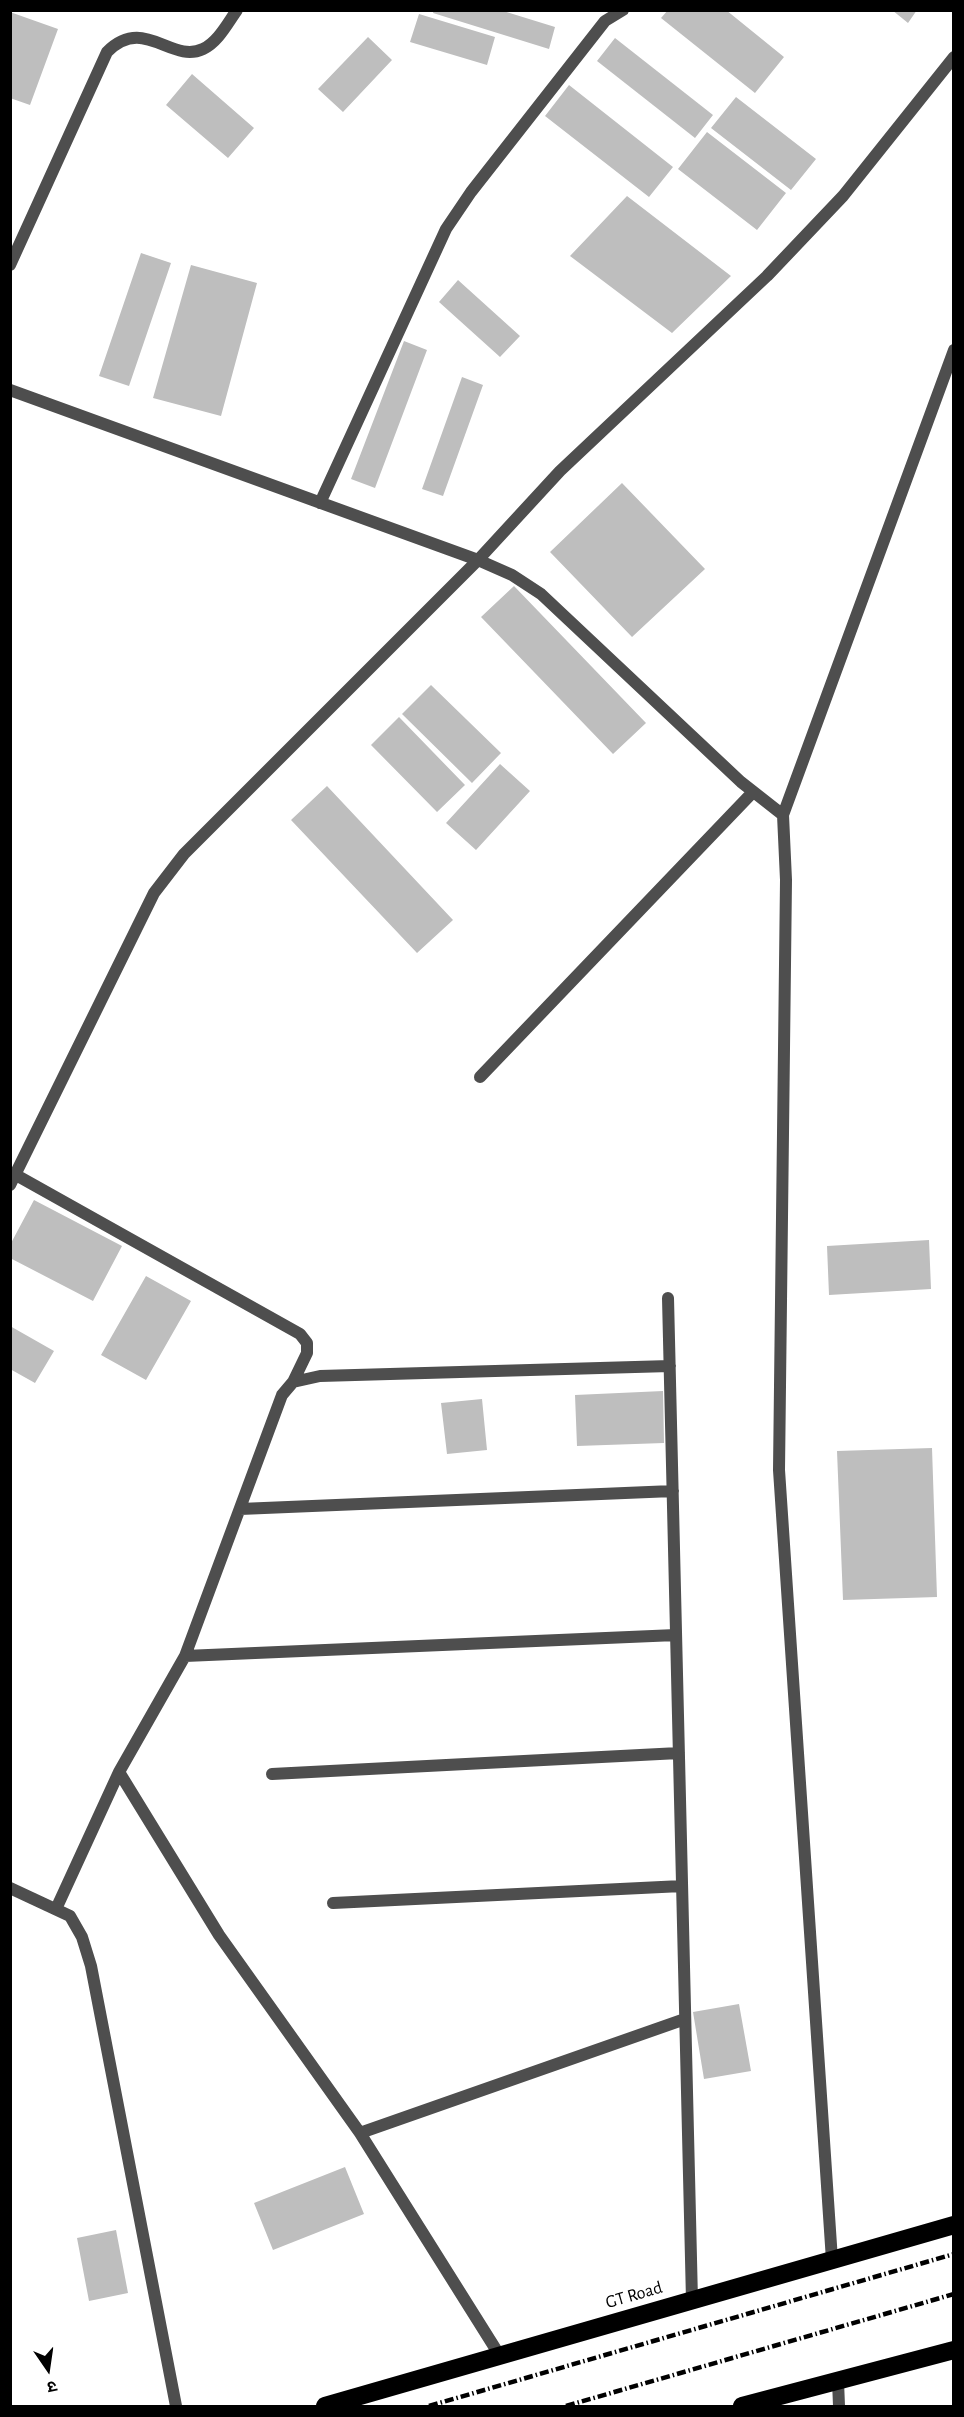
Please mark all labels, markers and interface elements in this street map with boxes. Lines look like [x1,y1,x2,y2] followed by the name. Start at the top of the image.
[603,2277,665,2313] street label: GT Road
[18,2339,78,2399] north arrow
[46,2378,58,2395] text: उ

